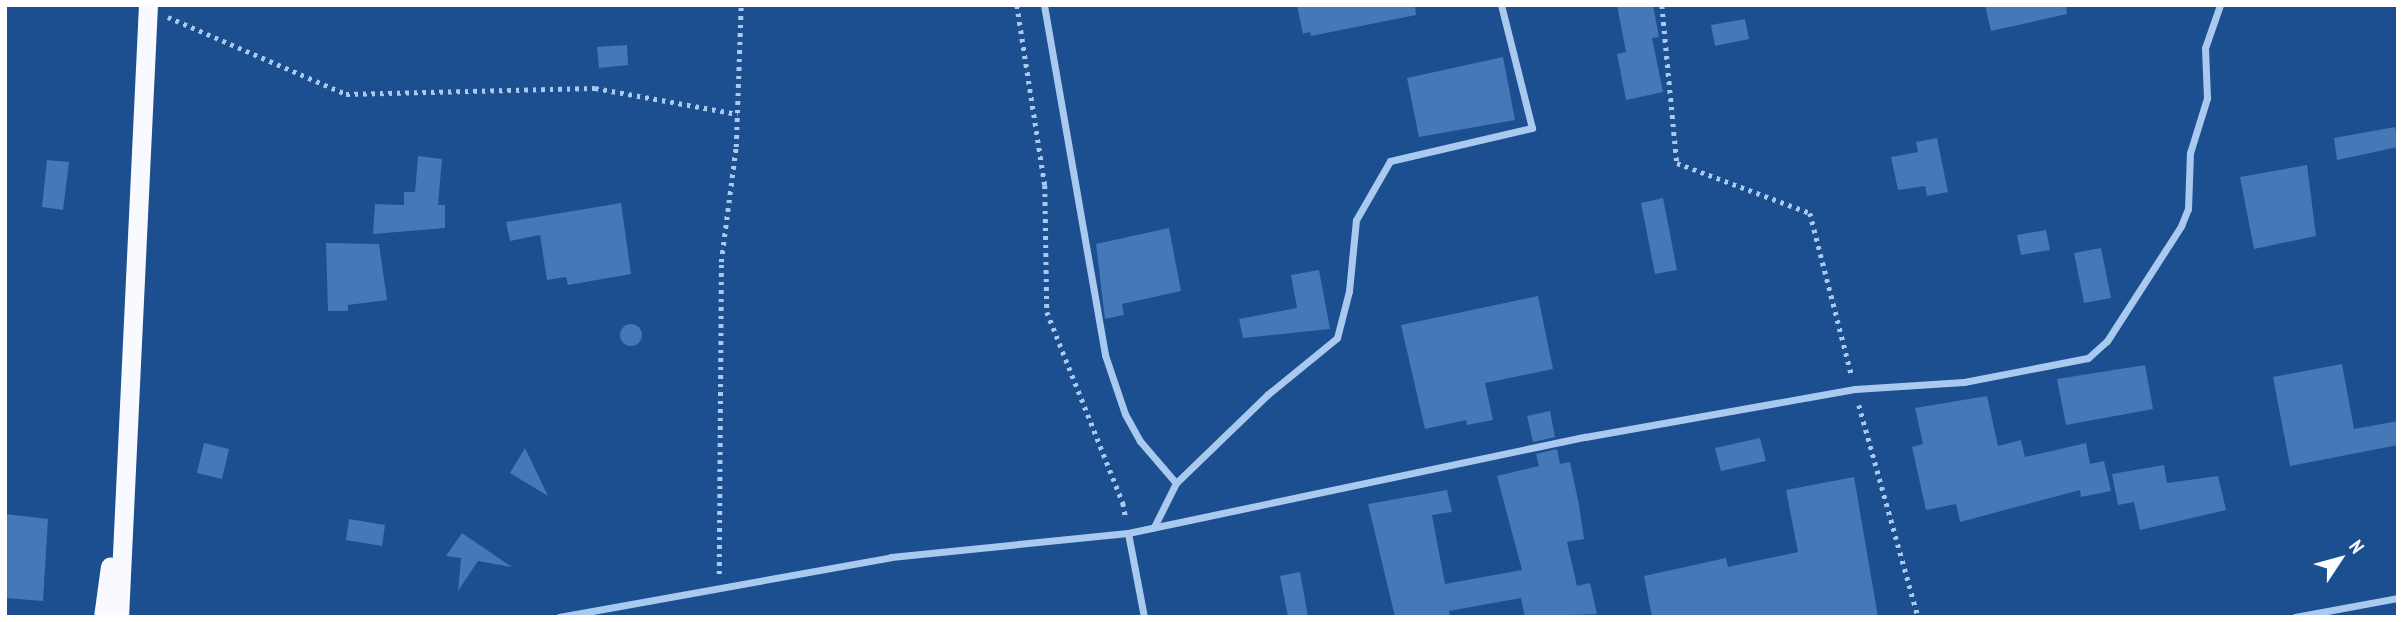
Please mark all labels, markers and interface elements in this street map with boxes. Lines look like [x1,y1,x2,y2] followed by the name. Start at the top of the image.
[2305,524,2375,594] north arrow
[2344,535,2370,558] text: N

